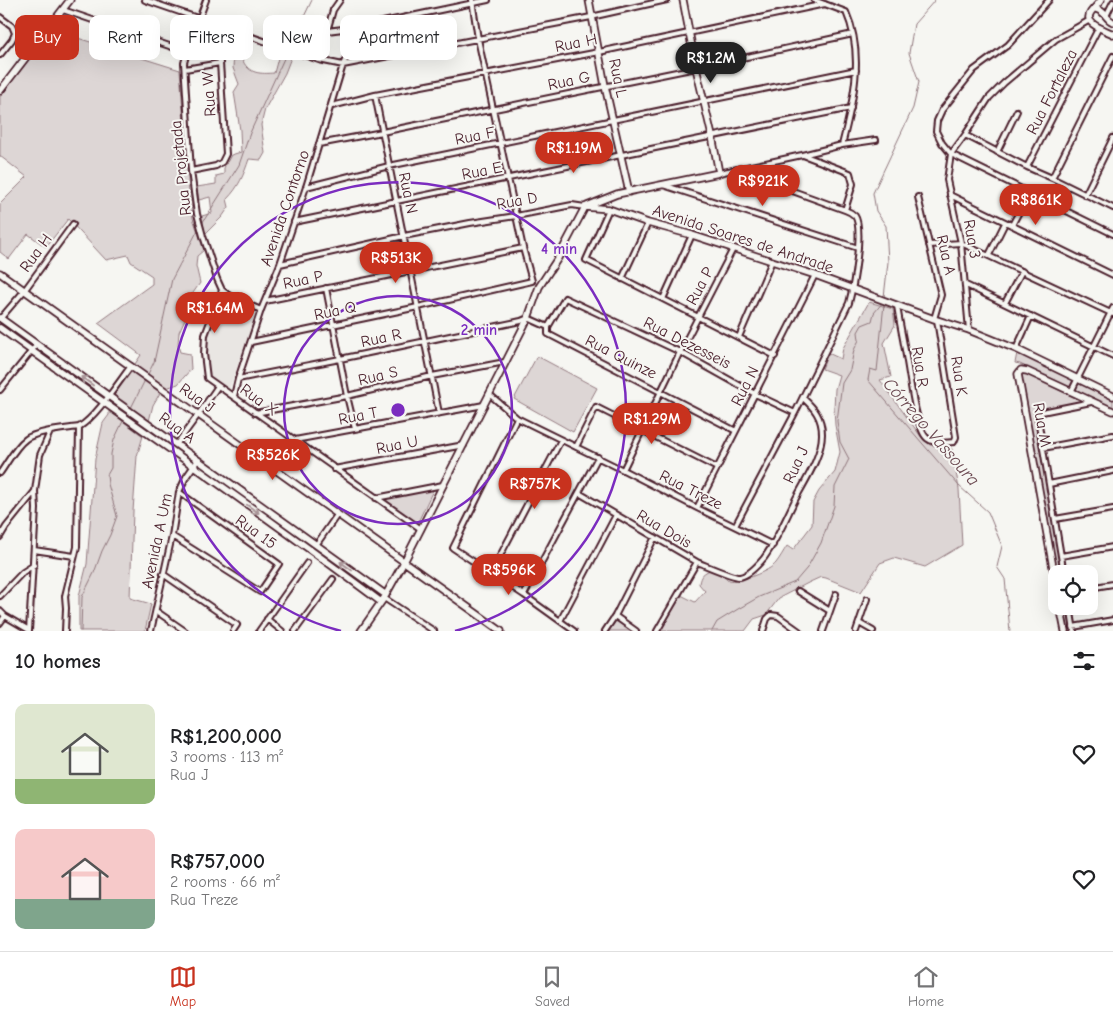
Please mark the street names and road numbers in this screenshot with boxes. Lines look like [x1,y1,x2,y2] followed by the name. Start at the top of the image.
[553,30,599,56] street label: Rua H
[1023,46,1081,138] street label: Rua Fortaleza
[605,57,631,99] street label: Rua L
[546,68,592,94] street label: Rua G
[198,71,220,117] street label: Rua W
[167,120,195,216] street label: Rua Projetada
[453,123,497,149] street label: Rua F
[257,148,313,268] street label: Avenida Contorno
[460,158,504,184] street label: Rua E
[395,171,421,215] street label: Rua N
[495,189,539,213] street label: Rua D
[650,201,836,277] street label: Avenida Soares de Andrade
[960,218,984,260] street label: Rua 3
[16,230,56,276] street label: Rua H
[933,233,959,277] street label: Rua A
[683,264,717,308] street label: Rua P
[281,267,325,293] street label: Rua P
[312,298,358,324] street label: Rua Q
[640,313,734,373] street label: Rua Dezesseis
[359,325,403,351] street label: Rua R
[582,331,660,383] street label: Rua Quinze
[908,345,932,389] street label: Rua R
[947,355,971,397] street label: Rua K
[356,363,400,389] street label: Rua S
[727,363,763,409] street label: Rua N
[176,380,218,416] street label: Rua J
[237,380,281,420] street label: Rua X
[1029,401,1055,449] street label: Rua M
[337,403,380,429] street label: Rua T
[155,409,199,447] street label: Rua A
[374,432,420,458] street label: Rua U
[780,444,812,486] street label: Rua J
[656,466,726,514] street label: Rua Treze
[138,492,176,590] street label: Avenida A Um
[633,506,695,552] street label: Rua Dois
[232,511,280,553] street label: Rua 15

